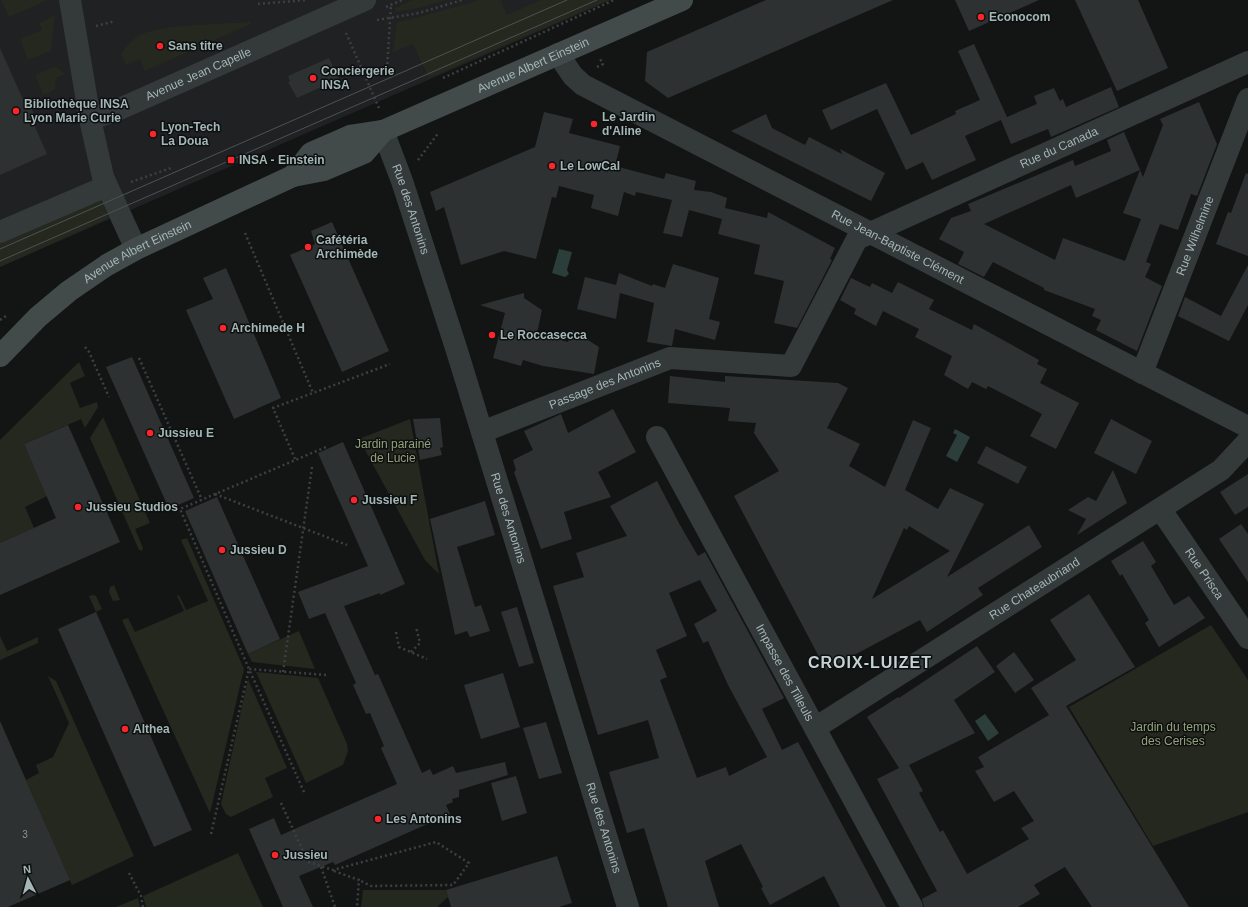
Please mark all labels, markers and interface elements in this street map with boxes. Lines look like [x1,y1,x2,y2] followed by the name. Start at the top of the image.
[989,10,1050,24] place label: Econocom
[976,12,986,22] marker: Econocom
[475,35,591,96] street label: Avenue Albert Einstein
[168,39,223,53] place label: Sans titre
[155,41,165,51] marker: Sans titre
[143,44,254,104] street label: Avenue Jean Capelle
[321,64,395,92] place label: Conciergerie INSA
[308,73,318,83] marker: Conciergerie INSA
[24,97,129,125] place label: Bibliothèque INSA Lyon Marie Curie
[11,106,21,116] marker: Bibliothèque INSA Lyon Marie Curie
[602,110,655,138] place label: Le Jardin d'Aline
[589,119,599,129] marker: Le Jardin d'Aline
[161,120,220,148] place label: Lyon-Tech La Doua
[1018,124,1100,171] street label: Rue du Canada
[148,129,158,139] marker: Lyon-Tech La Doua
[239,153,325,167] place label: INSA - Einstein
[226,155,236,165] marker: INSA - Einstein
[560,159,620,173] place label: Le LowCal
[547,161,557,171] marker: Le LowCal
[389,162,432,256] street label: Rue des Antonins
[1173,194,1217,278] street label: Rue Wilhelmine
[829,207,967,287] street label: Rue Jean-Baptiste Clément
[80,217,194,286] street label: Avenue Albert Einstein
[316,233,378,261] place label: Cafétéria Archimède
[303,242,313,252] marker: Cafétéria Archimède
[231,321,305,335] place label: Archimede H
[218,323,228,333] marker: Archimede H
[500,328,587,342] place label: Le Roccasecca
[487,330,497,340] marker: Le Roccasecca
[547,355,663,412] street label: Passage des Antonins
[158,426,214,440] place label: Jussieu E
[145,428,155,438] marker: Jussieu E
[355,437,431,465] park label: Jardin parainé de Lucie
[488,471,529,565] street label: Rue des Antonins
[362,493,417,507] place label: Jussieu F
[349,495,359,505] marker: Jussieu F
[86,500,178,514] place label: Jussieu Studios
[73,502,83,512] marker: Jussieu Studios
[230,543,287,557] place label: Jussieu D
[217,545,227,555] marker: Jussieu D
[1182,545,1227,602] street label: Rue Prisca
[987,555,1082,622] street label: Rue Chateaubriand
[753,622,817,723] street label: Impasse des Tilleuls
[808,654,932,671] district label: CROIX-LUIZET
[1130,720,1216,748] park label: Jardin du temps des Cerises
[133,722,170,736] place label: Althea
[120,724,130,734] marker: Althea
[583,781,624,875] street label: Rue des Antonins
[386,812,462,826] place label: Les Antonins
[373,814,383,824] marker: Les Antonins
[22,829,28,840] house number: 3
[283,848,328,862] place label: Jussieu
[270,850,280,860] marker: Jussieu
[8,859,48,899] north arrow
[22,863,32,875] text: N

